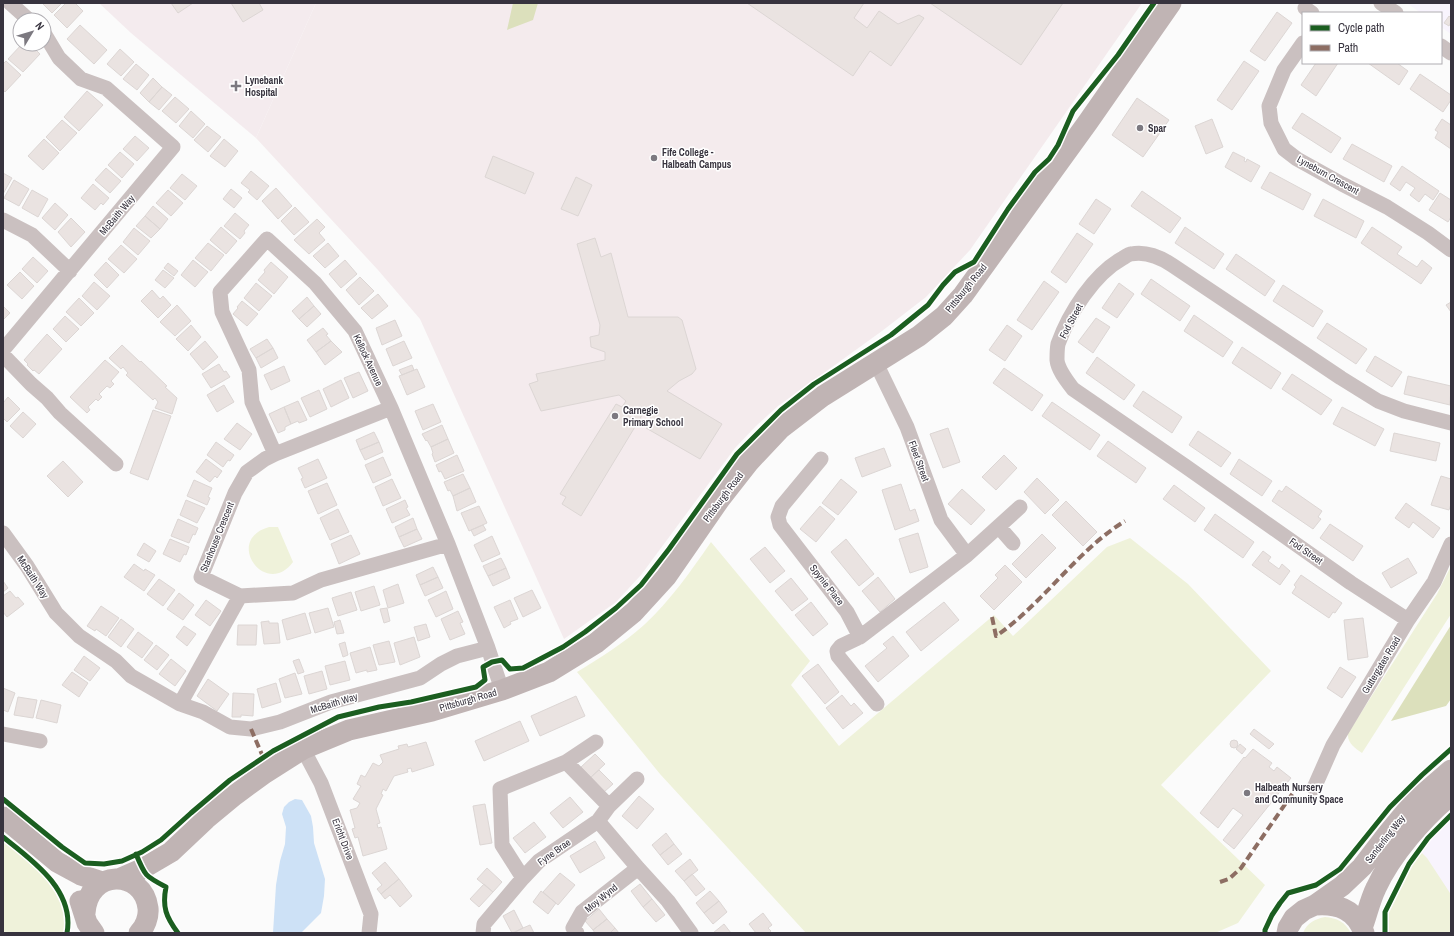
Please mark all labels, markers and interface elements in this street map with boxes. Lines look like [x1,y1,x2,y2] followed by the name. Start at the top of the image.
[12,12,52,52] north arrow
[1302,12,1442,64] legend
[32,19,47,33] text: N
[1338,20,1385,36] text: Cycle path
[1338,40,1358,56] text: Path
[245,74,283,99] place label: Lynebank Hospital
[230,80,242,92] marker: Lynebank Hospital
[1148,122,1167,135] place label: Spar
[1135,123,1145,133] marker: Spar
[662,146,732,171] place label: Fife College - Halbeath Campus
[649,153,659,163] marker: Fife College - Halbeath Campus
[1295,153,1362,198] street label: Lyneburn Crescent
[96,192,138,238] street label: McBaith Way
[942,261,990,315] street label: Pittsburgh Road
[1056,301,1086,341] street label: Fod Street
[350,332,386,388] street label: Kellock Avenue
[623,404,683,429] place label: Carnegie Primary School
[610,411,620,421] marker: Carnegie Primary School
[906,439,933,484] street label: Fleet Street
[700,469,746,525] street label: Pittsburgh Road
[197,499,237,574] street label: Stanhouse Crescent
[1287,535,1326,568] street label: Fod Street
[14,553,52,602] street label: McBaith Way
[807,562,847,608] street label: Spynie Place
[1359,634,1403,696] street label: Guttergates Road
[438,686,498,714] street label: Pittsburgh Road
[309,689,360,716] street label: McBaith Way
[1255,781,1344,806] place label: Halbeath Nursery and Community Space
[1242,788,1252,798] marker: Halbeath Nursery and Community Space
[1362,811,1409,866] street label: Sanderling Way
[329,816,357,862] street label: Ericht Drive
[535,835,573,868] street label: Fyne Brae
[582,881,620,915] street label: Moy Wynd

